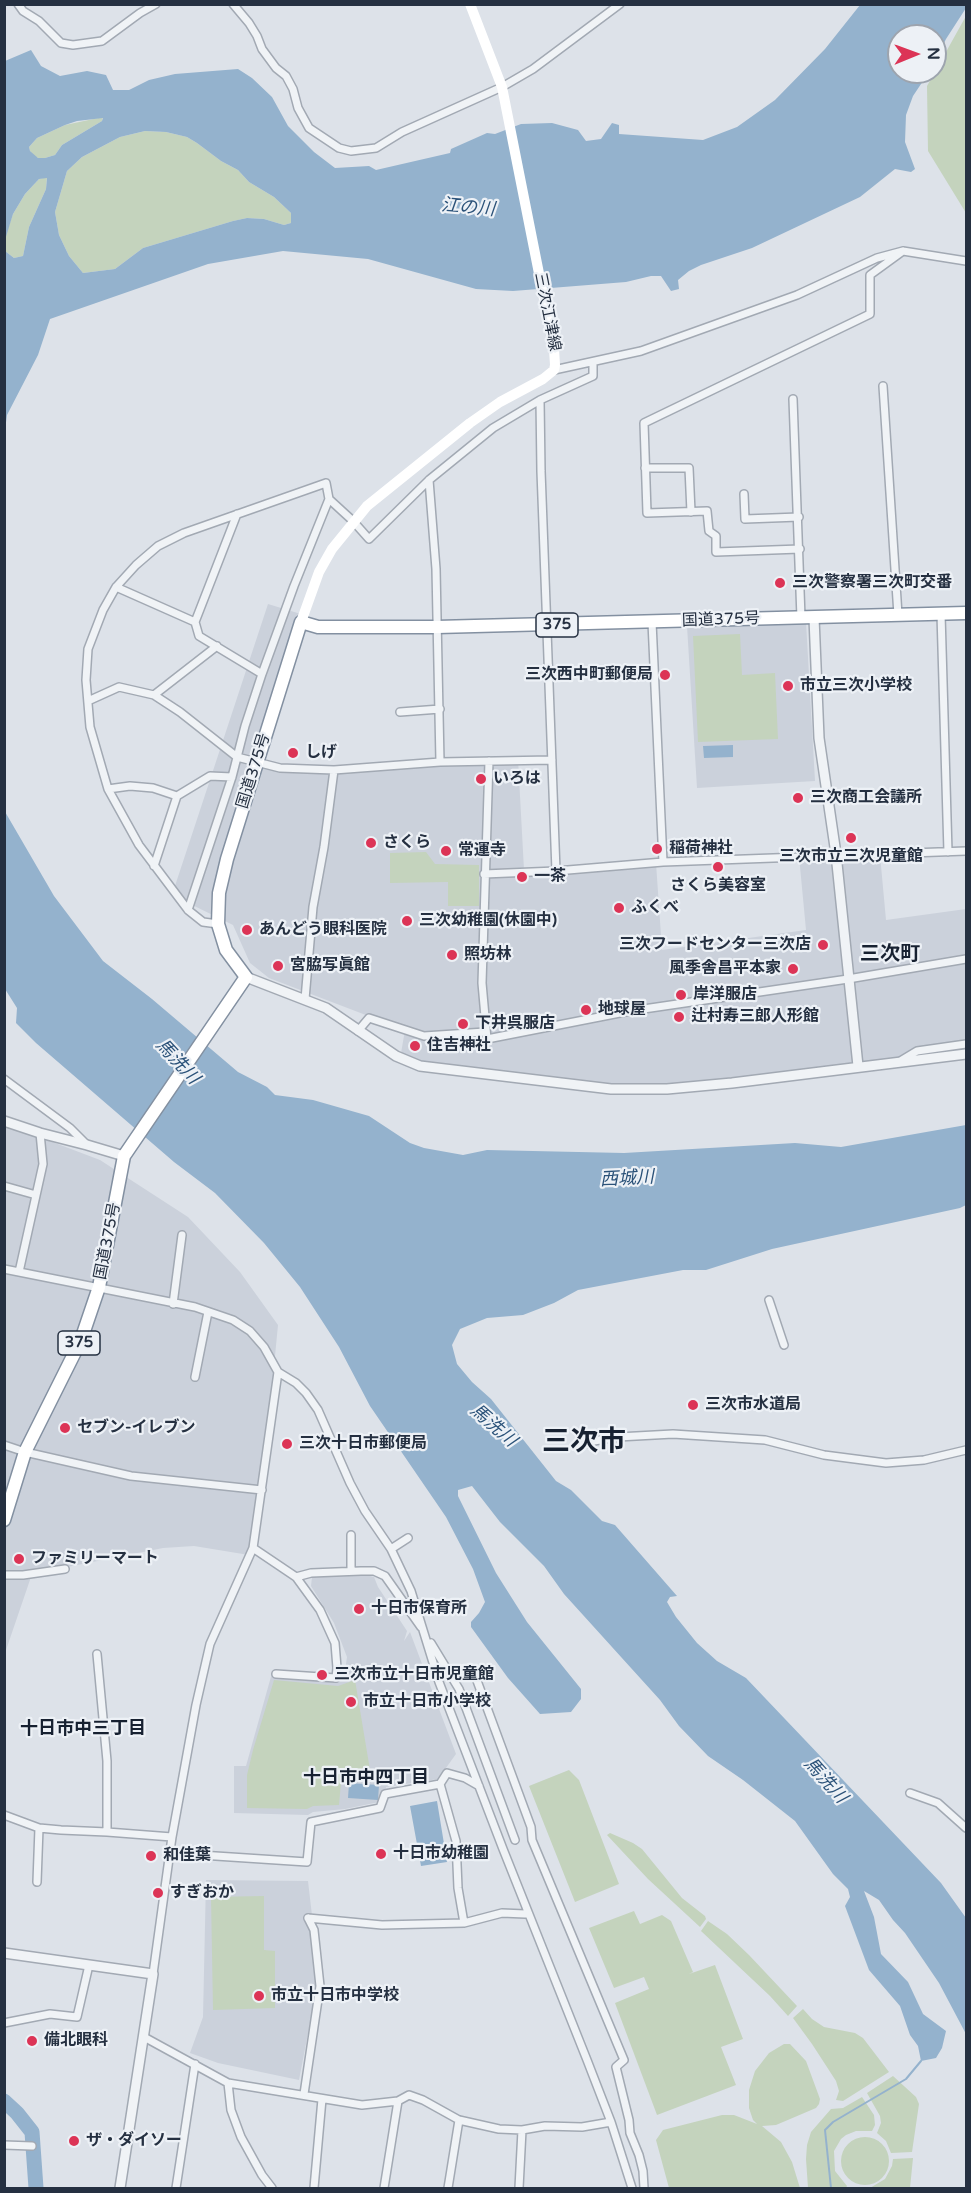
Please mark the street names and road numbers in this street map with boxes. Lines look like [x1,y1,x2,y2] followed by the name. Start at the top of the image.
[530,271,564,353] street label: 三次江津線
[682,609,760,631] street label: 国道375号
[536,613,578,637] road number: 375
[233,731,275,811] street label: 国道375号
[91,1201,125,1281] street label: 国道375号
[58,1331,100,1355] road number: 375

